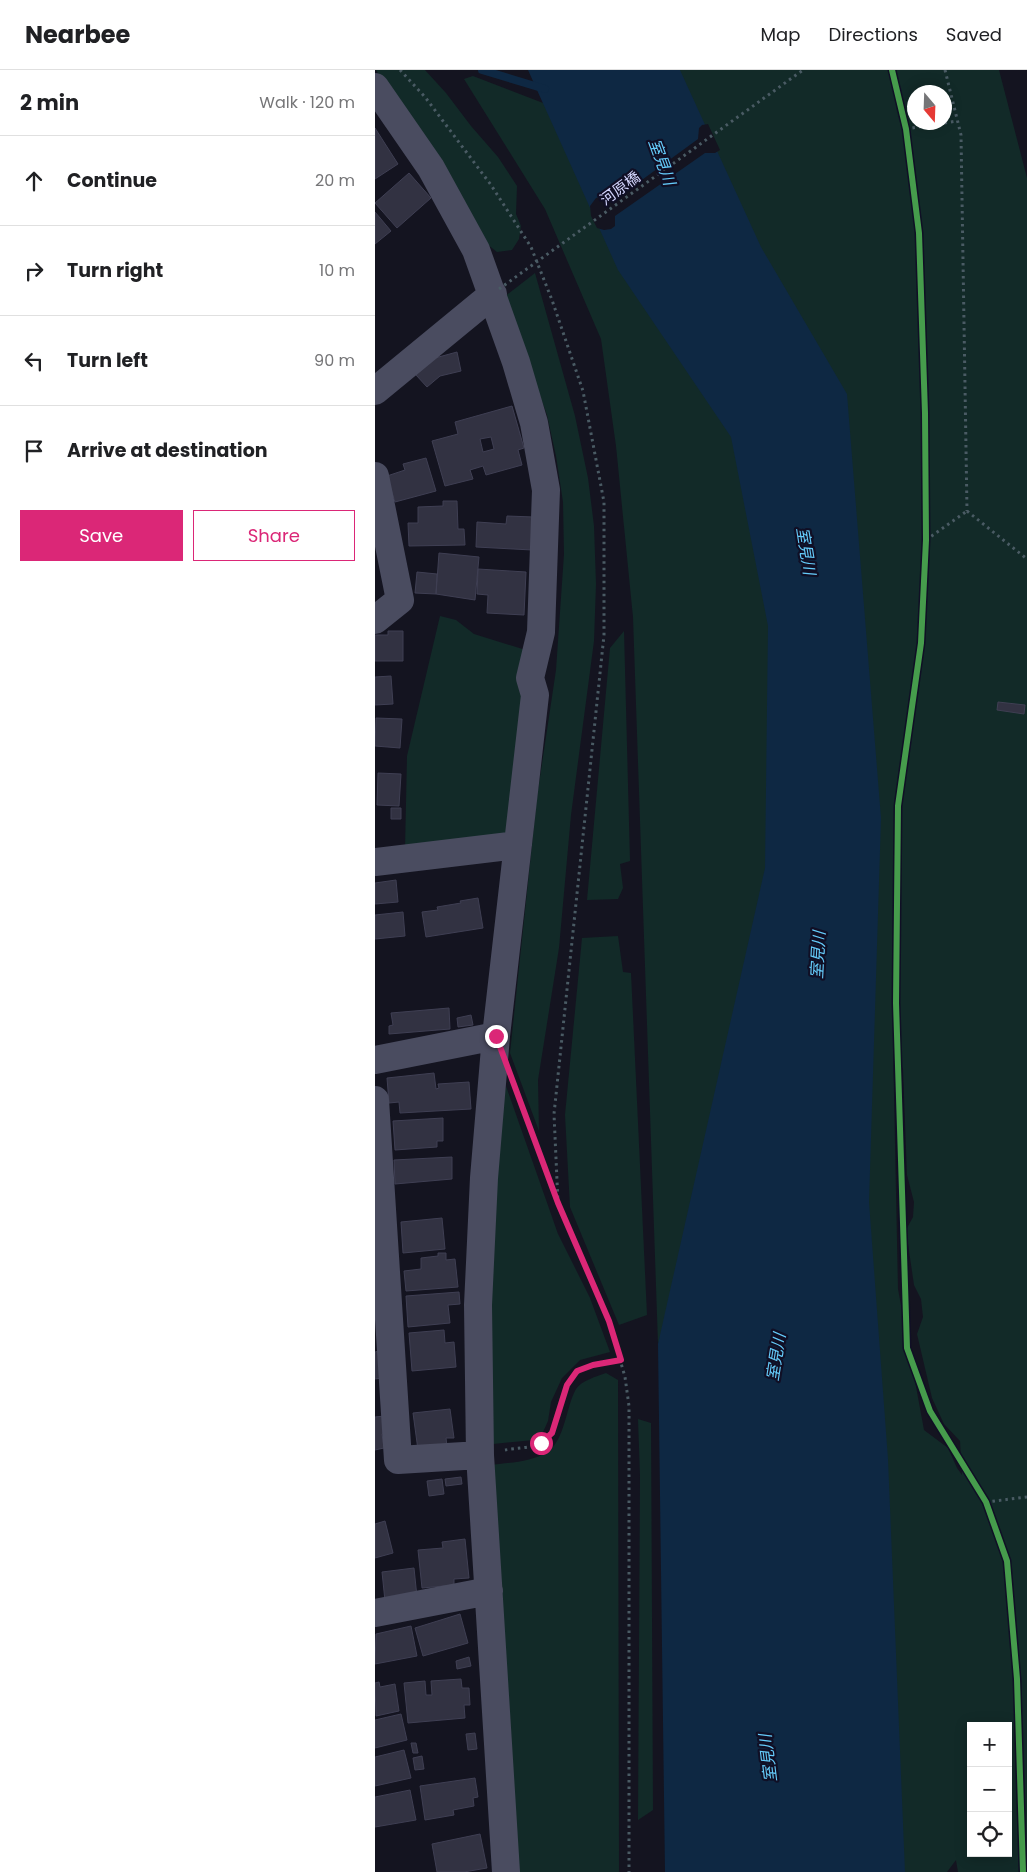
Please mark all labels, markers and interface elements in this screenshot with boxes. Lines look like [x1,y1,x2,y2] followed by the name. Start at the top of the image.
[25,18,130,51] text: Nearbee
[761,22,800,47] text: Map
[828,22,918,47] text: Directions
[946,22,1002,47] text: Saved
[907,85,952,130] north arrow
[20,88,79,117] text: 2 min
[259,91,355,114] text: Walk · 120 m
[643,136,682,190] water label: 室見川
[596,166,644,210] street label: 河原橋
[20,167,48,195] icon: ahead
[67,167,157,194] text: Continue
[315,169,355,192] text: 20 m
[20,257,48,285] icon: right
[67,257,163,284] text: Turn right
[319,259,355,282] text: 10 m
[20,347,48,375] icon: left
[67,347,148,374] text: Turn left
[314,349,355,372] text: 90 m
[20,437,48,465] icon: arrive
[67,437,268,464] text: Arrive at destination
[20,510,183,561] button: Save
[193,510,355,561] button: Share
[791,525,821,578] water label: 室見川
[805,928,831,980] water label: 室見川
[485,1025,508,1048] route end
[761,1330,791,1383] water label: 室見川
[530,1432,553,1455] route start
[967,1722,1012,1857] map controls
[967,1722,1012,1767] button: +
[753,1731,782,1783] water label: 室見川
[967,1767,1012,1812] button: −
[967,1812,1012,1857] button: locate

